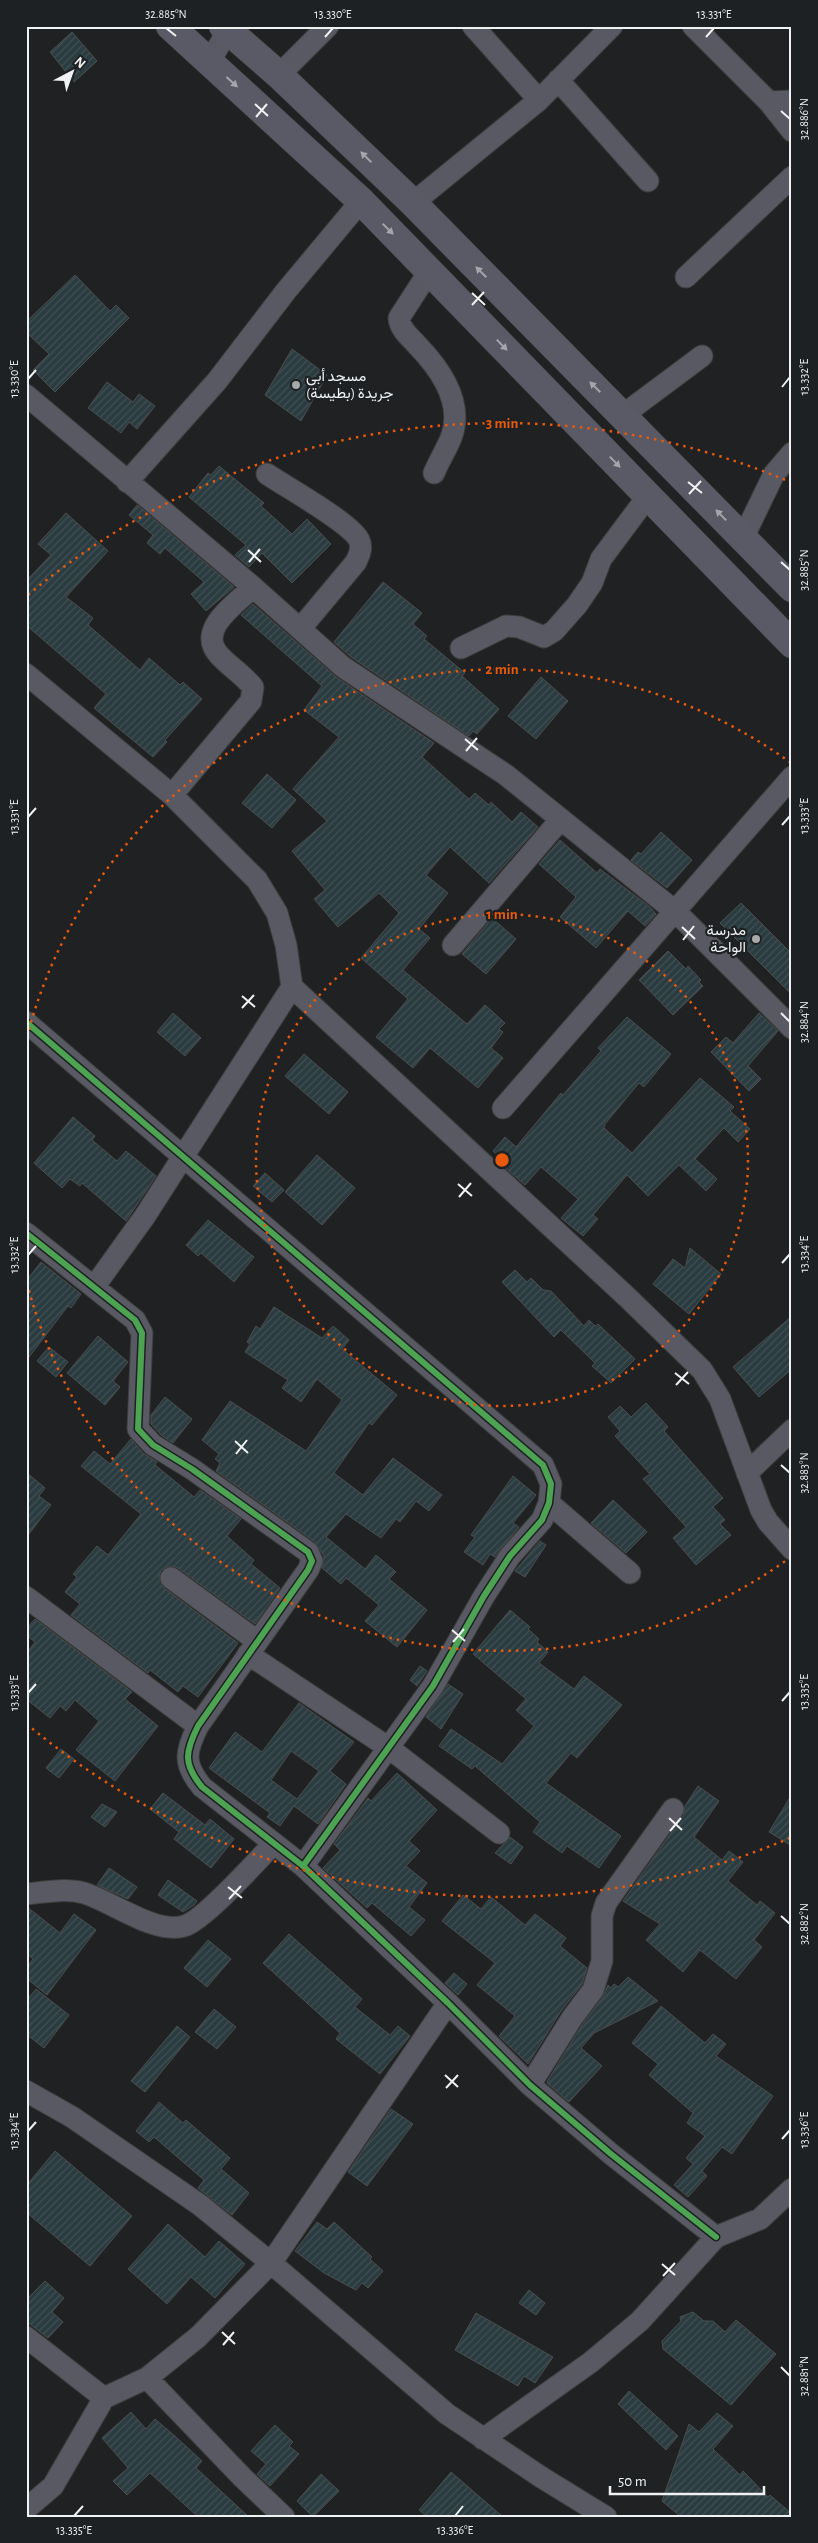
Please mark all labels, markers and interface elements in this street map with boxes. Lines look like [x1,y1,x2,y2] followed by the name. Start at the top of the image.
[145,8,187,20] text: 32.885°N
[314,8,352,20] text: 13.330°E
[696,8,732,20] text: 13.331°E
[48,48,98,98] north arrow
[72,54,88,71] text: N
[225,76,237,88] one-way arrow
[798,98,810,140] text: 32.886°N
[360,151,372,163] one-way arrow
[382,223,394,235] one-way arrow
[475,266,487,278] one-way arrow
[496,339,508,351] one-way arrow
[798,359,810,395] text: 13.332°E
[8,360,20,398] text: 13.330°E
[306,368,393,402] place label: مسجد أبي جريدة (بطيسة)
[290,379,302,391] marker: مسجد أبي جريدة (بطيسة)
[590,381,602,393] one-way arrow
[486,416,518,431] text: 3 min
[609,456,621,468] one-way arrow
[716,510,728,522] one-way arrow
[798,549,810,591] text: 32.885°N
[485,662,519,677] text: 2 min
[798,798,810,834] text: 13.333°E
[8,799,20,835] text: 13.331°E
[486,907,518,922] text: 1 min
[706,923,746,956] place label: مدرسة الواحة
[750,933,762,945] marker: مدرسة الواحة
[798,1001,810,1043] text: 32.884°N
[493,1151,511,1169] centre of rings
[798,1235,810,1272] text: 13.334°E
[8,1237,20,1273] text: 13.332°E
[798,1452,810,1494] text: 32.883°N
[798,1674,810,1710] text: 13.335°E
[8,1675,20,1711] text: 13.333°E
[798,1903,810,1945] text: 32.882°N
[798,2111,810,2148] text: 13.336°E
[8,2112,20,2149] text: 13.334°E
[798,2356,810,2396] text: 32.881°N
[610,2463,764,2495] scale bar
[618,2474,647,2489] text: 50 m
[56,2524,92,2536] text: 13.335°E
[437,2524,474,2536] text: 13.336°E

